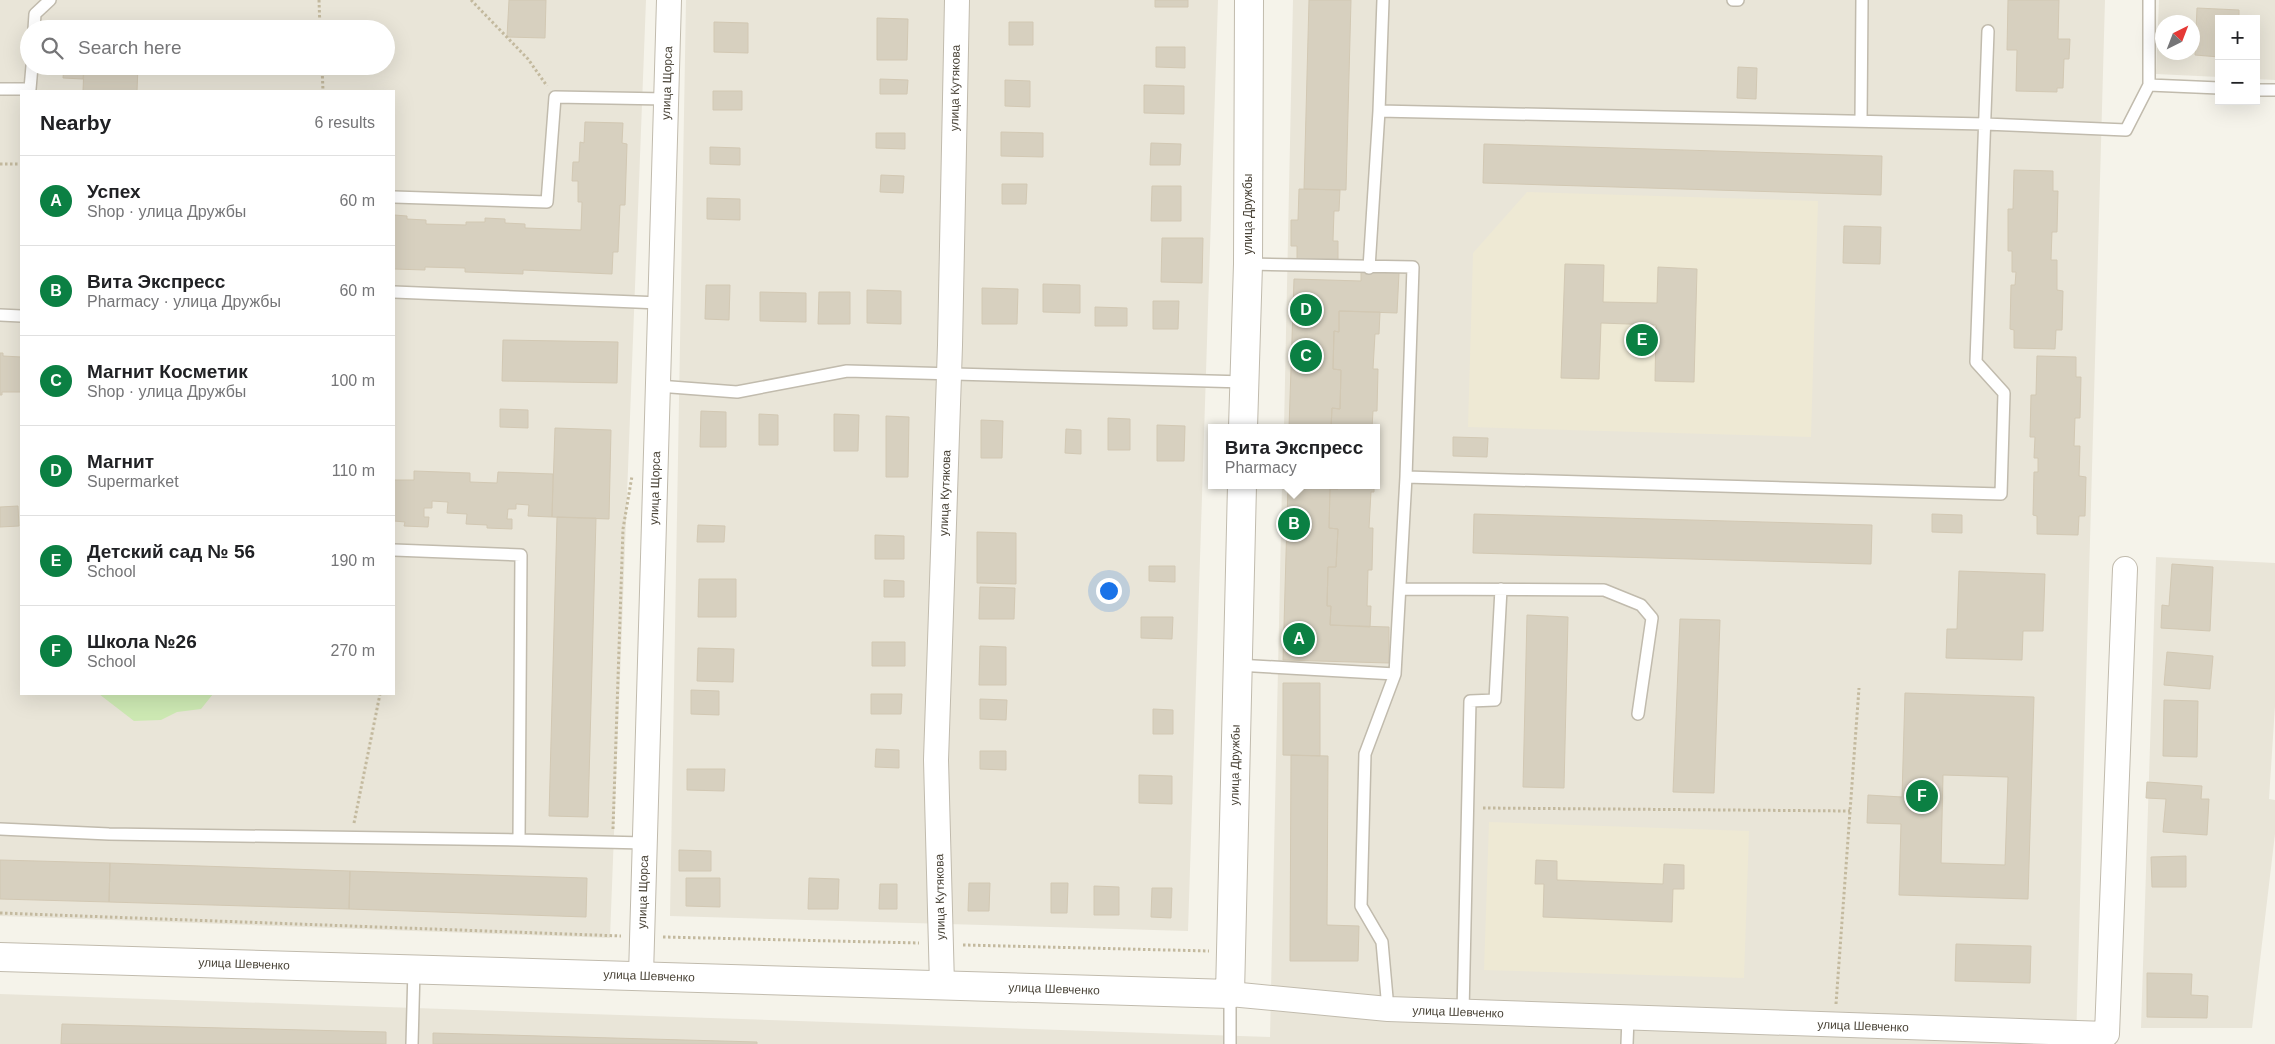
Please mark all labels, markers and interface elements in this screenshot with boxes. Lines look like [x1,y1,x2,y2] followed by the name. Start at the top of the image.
[2155,15,2200,60] north arrow
[2215,15,2260,105] map controls
[2215,15,2260,60] button: +
[20,20,395,75] search box
[38,34,66,62] icon: search
[78,37,182,58] text: Search here
[947,44,963,131] street label: улица Кутякова
[659,46,675,120] street label: улица Щорса
[2215,60,2260,105] button: −
[40,111,111,134] text: Nearby
[315,114,375,131] text: 6 results
[1241,174,1255,254] street label: улица Дружбы
[87,181,141,202] text: Успех
[50,192,62,209] text: A
[339,192,375,209] text: 60 m
[87,203,246,220] text: Shop · улица Дружбы
[87,271,225,292] text: Вита Экспресс
[50,282,62,299] text: B
[339,282,375,299] text: 60 m
[1290,291,1322,329] pin: D
[87,293,281,310] text: Pharmacy · улица Дружбы
[1626,321,1658,359] pin: E
[1290,337,1322,375] pin: C
[87,361,248,382] text: Магнит Косметик
[50,372,62,389] text: C
[331,372,375,389] text: 100 m
[87,383,246,400] text: Shop · улица Дружбы
[1208,424,1380,489] popup
[1225,437,1363,458] text: Вита Экспресс
[936,449,954,536] street label: улица Кутякова
[87,451,154,472] text: Магнит
[647,451,663,525] street label: улица Щорса
[1225,459,1297,476] text: Pharmacy
[50,462,62,479] text: D
[332,462,375,479] text: 110 m
[87,473,179,490] text: Supermarket
[1278,505,1310,543] pin: B
[87,541,255,562] text: Детский сад № 56
[51,552,61,569] text: E
[331,552,375,569] text: 190 m
[87,563,136,580] text: School
[1096,578,1122,604] your location
[1283,620,1315,658] pin: A
[87,631,197,652] text: Школа №26
[51,642,61,659] text: F
[331,642,375,659] text: 270 m
[87,653,136,670] text: School
[1227,724,1243,806] street label: улица Дружбы
[1906,777,1938,815] pin: F
[932,853,948,940] street label: улица Кутякова
[635,855,651,929] street label: улица Щорса
[198,955,290,973] street label: улица Шевченко
[603,967,695,985] street label: улица Шевченко
[1008,980,1100,998] street label: улица Шевченко
[1412,1003,1504,1021] street label: улица Шевченко
[1817,1017,1909,1035] street label: улица Шевченко

